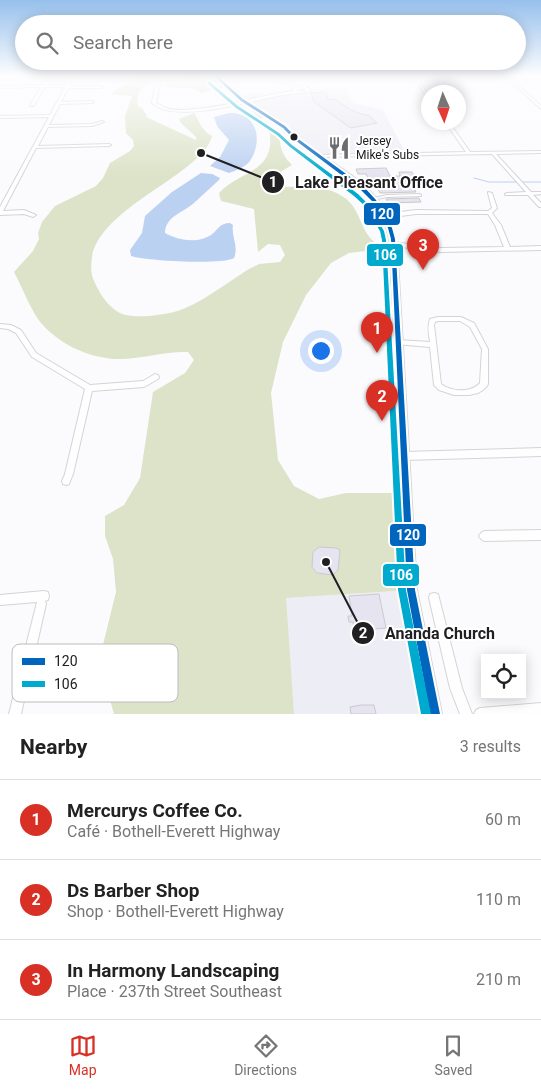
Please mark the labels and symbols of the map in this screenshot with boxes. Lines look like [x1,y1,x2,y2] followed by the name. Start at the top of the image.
[421,85,466,130] north arrow
[289,132,299,142] unlabelled marker
[356,134,419,162] place label: Jersey Mike's Subs
[326,135,352,161] restaurant icon: Jersey Mike's Subs
[260,166,453,197] callout: Lake Pleasant Office
[269,173,277,191] text: 1
[295,173,443,192] text: Lake Pleasant Office
[363,202,401,226] line badge: 120
[370,206,394,222] text: 120
[407,229,439,270] pin: 3
[366,243,404,267] line badge: 106
[373,247,397,263] text: 106
[361,312,393,353] pin: 1
[308,338,334,364] your location
[366,380,398,421] pin: 2
[389,523,427,547] line badge: 120
[396,527,420,543] text: 120
[382,563,420,587] line badge: 106
[389,567,413,583] text: 106
[350,618,505,649] callout: Ananda Church
[359,624,368,642] text: 2
[385,624,495,643] text: Ananda Church
[12,644,178,702] legend
[54,653,78,669] text: 120
[54,676,78,692] text: 106

